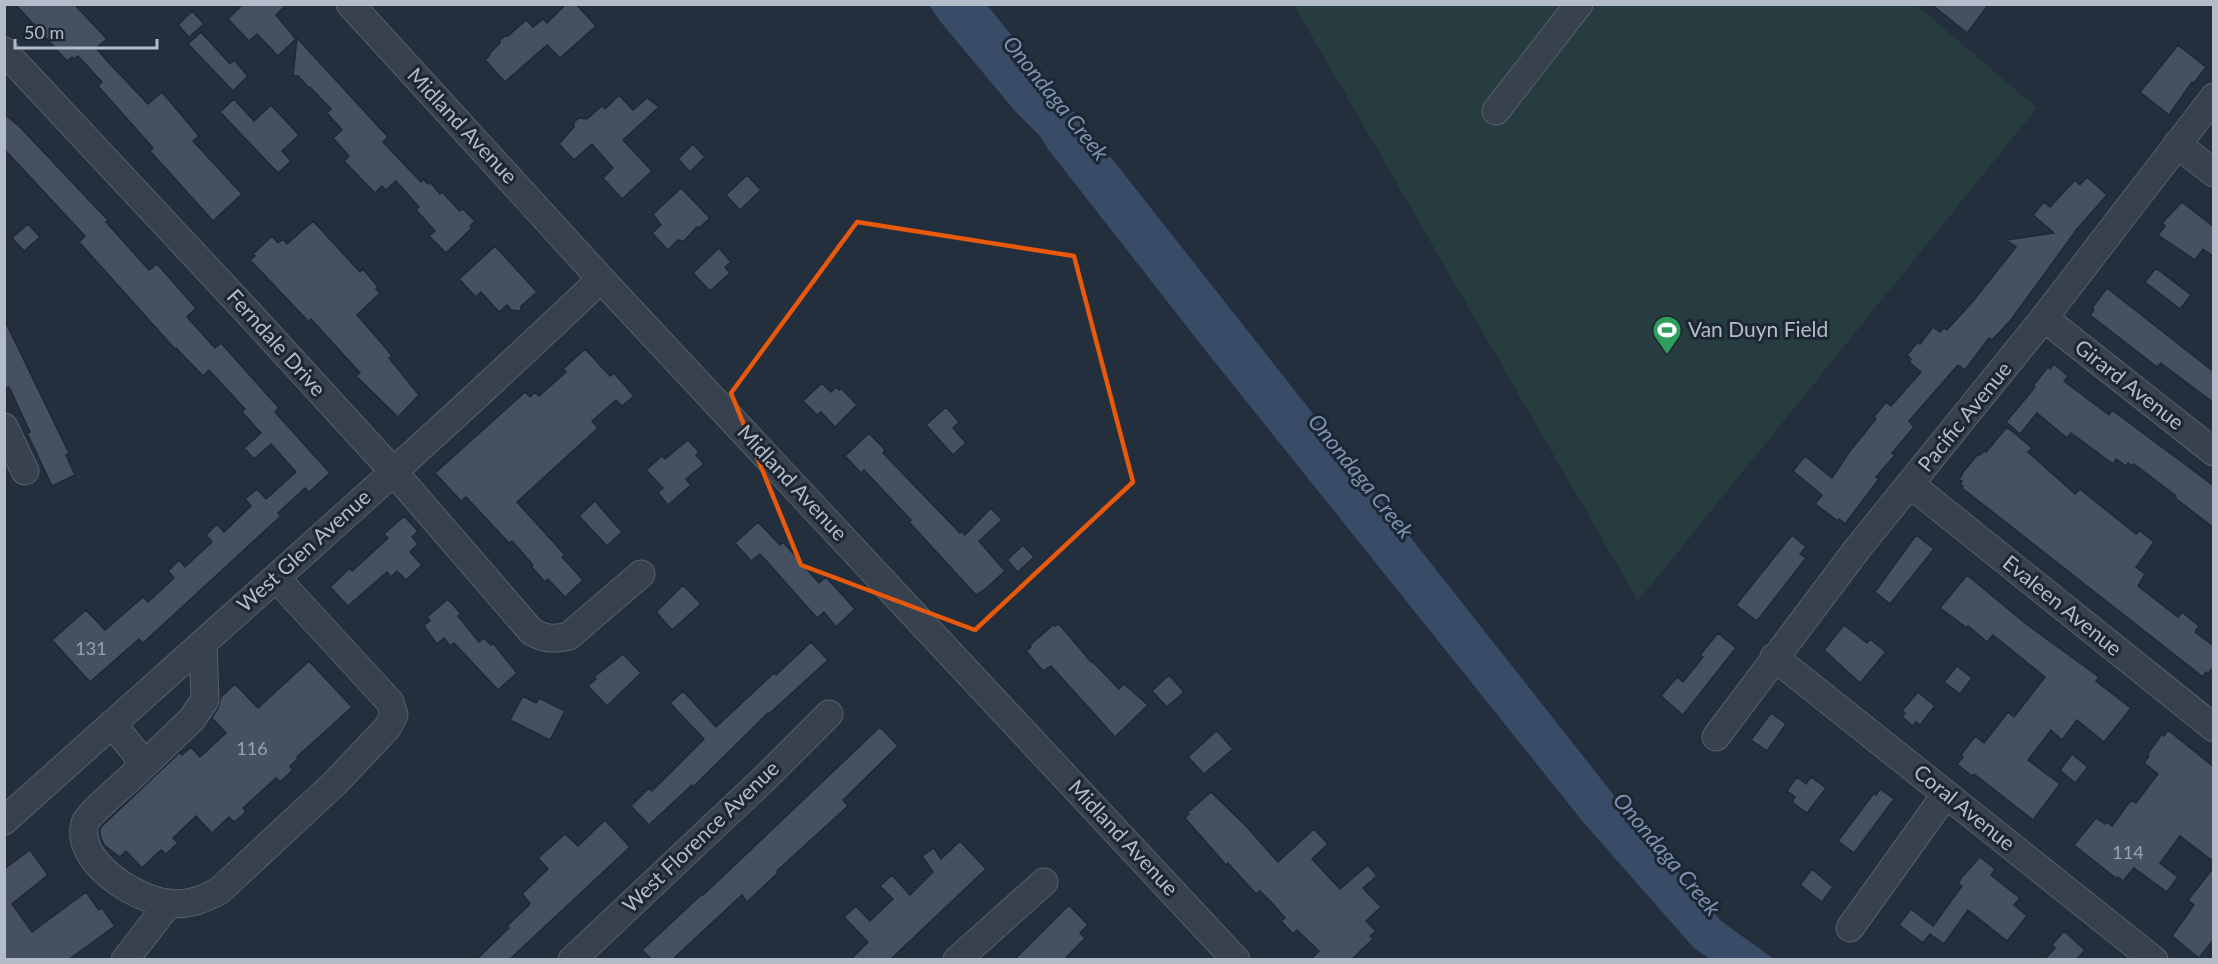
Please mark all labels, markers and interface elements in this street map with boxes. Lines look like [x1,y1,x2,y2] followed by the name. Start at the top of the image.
[15,12,158,50] scale bar
[24,21,64,43] text: 50 m
[998,30,1115,166] water label: Onondaga Creek
[403,62,523,188] street label: Midland Avenue
[223,283,332,401] street label: Ferndale Drive
[1651,314,1683,356] sports icon: Van Duyn Field
[1688,316,1828,341] place label: Van Duyn Field
[2070,334,2189,434] street label: Girard Avenue
[1912,356,2016,476] street label: Pacific Avenue
[1303,408,1420,544] water label: Onondaga Creek
[733,419,853,545] street label: Midland Avenue
[231,483,375,616] street label: West Glen Avenue
[1998,549,2127,660] street label: Evaleen Avenue
[75,637,107,659] house number: 131
[236,737,268,759] house number: 116
[617,755,783,917] street label: West Florence Avenue
[1909,758,2021,855] street label: Coral Avenue
[1064,774,1184,900] street label: Midland Avenue
[1608,787,1727,921] water label: Onondaga Creek
[2112,841,2144,863] house number: 114

